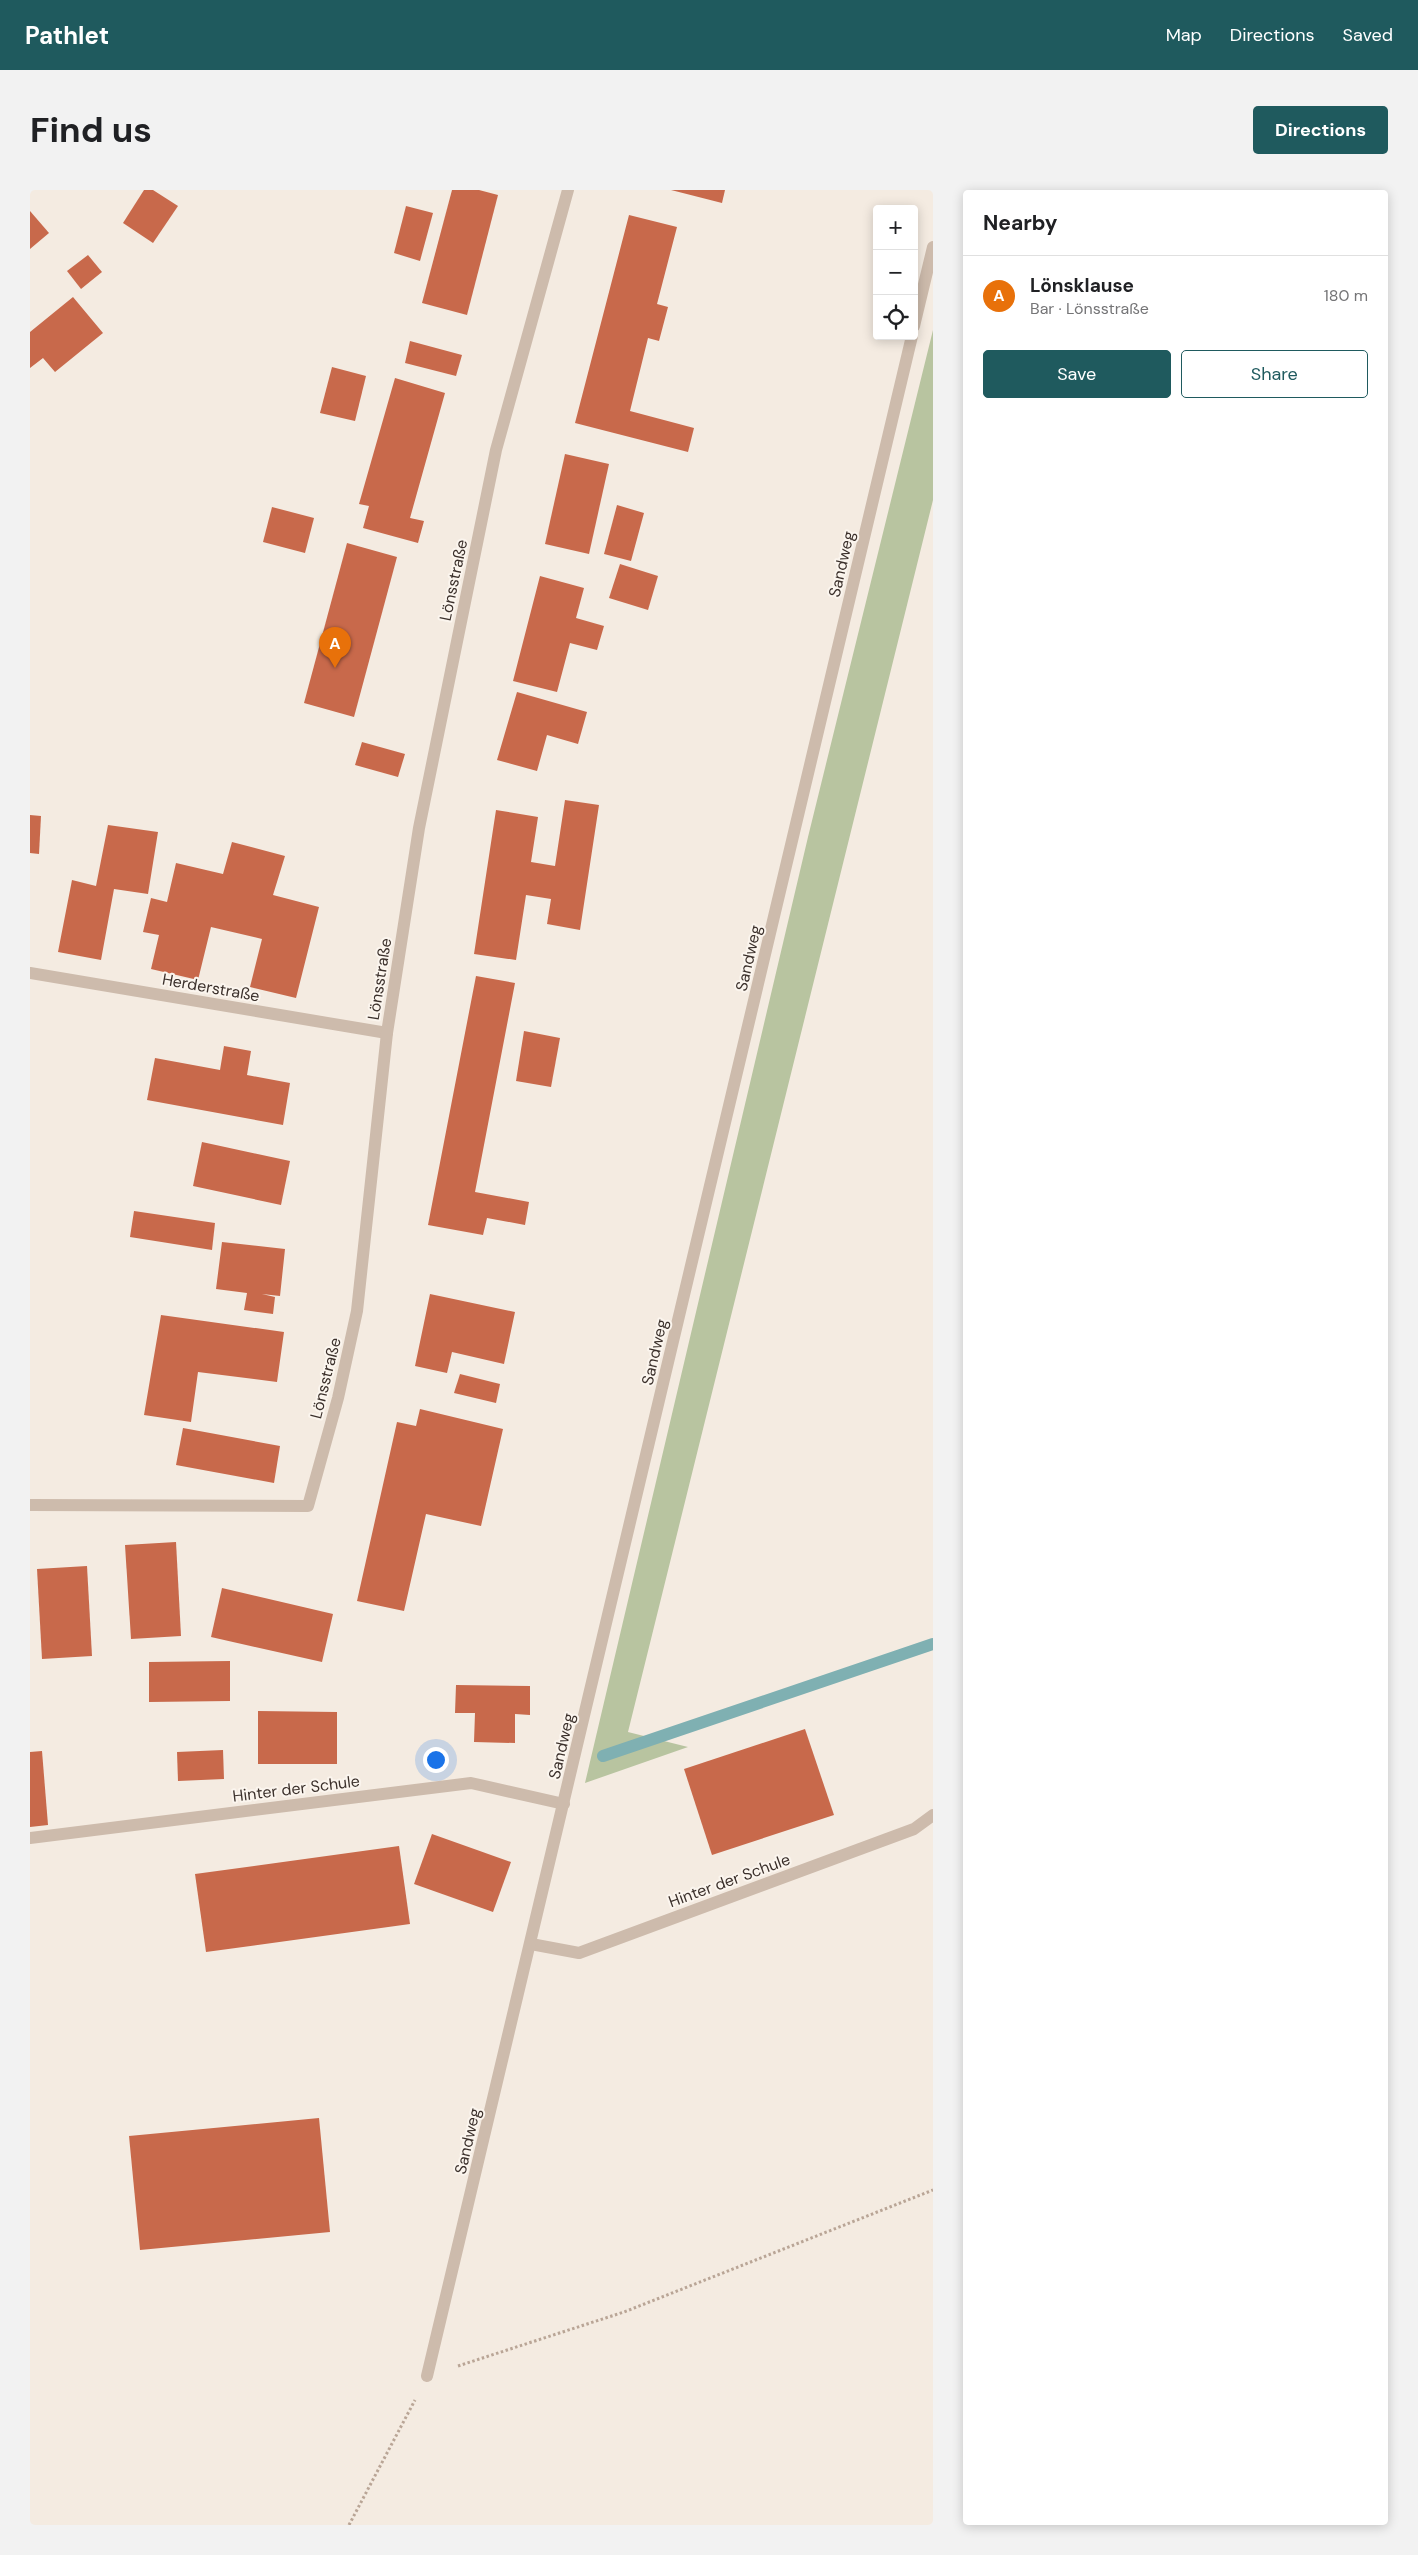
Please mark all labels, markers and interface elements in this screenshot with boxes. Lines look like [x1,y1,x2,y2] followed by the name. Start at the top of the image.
[25,20,109,51] text: Pathlet
[1166,23,1202,47] text: Map
[1230,23,1315,47] text: Directions
[1343,23,1393,47] text: Saved
[1253,106,1388,154] button: Directions
[30,107,152,153] text: Find us
[873,205,918,340] map controls
[873,205,918,250] button: +
[983,209,1057,237] text: Nearby
[873,250,918,295] button: −
[1030,273,1134,298] text: Lönsklause
[993,285,1005,306] text: A
[1324,285,1368,306] text: 180 m
[873,295,918,340] button: locate
[1030,298,1149,319] text: Bar · Lönsstraße
[983,350,1171,398] button: Save
[1181,350,1368,398] button: Share
[824,529,859,599] street label: Sandweg
[435,537,472,623] street label: Lönsstraße
[319,627,351,668] pin: A
[731,923,766,993] street label: Sandweg
[363,937,396,1022] street label: Lönsstraße
[161,969,261,1006] street label: Herderstraße
[637,1317,672,1387] street label: Sandweg
[305,1335,346,1421] street label: Lönsstraße
[544,1711,579,1781] street label: Sandweg
[423,1747,449,1773] your location
[231,1770,361,1807] street label: Hinter der Schule
[665,1849,793,1912] street label: Hinter der Schule
[450,2106,485,2176] street label: Sandweg

